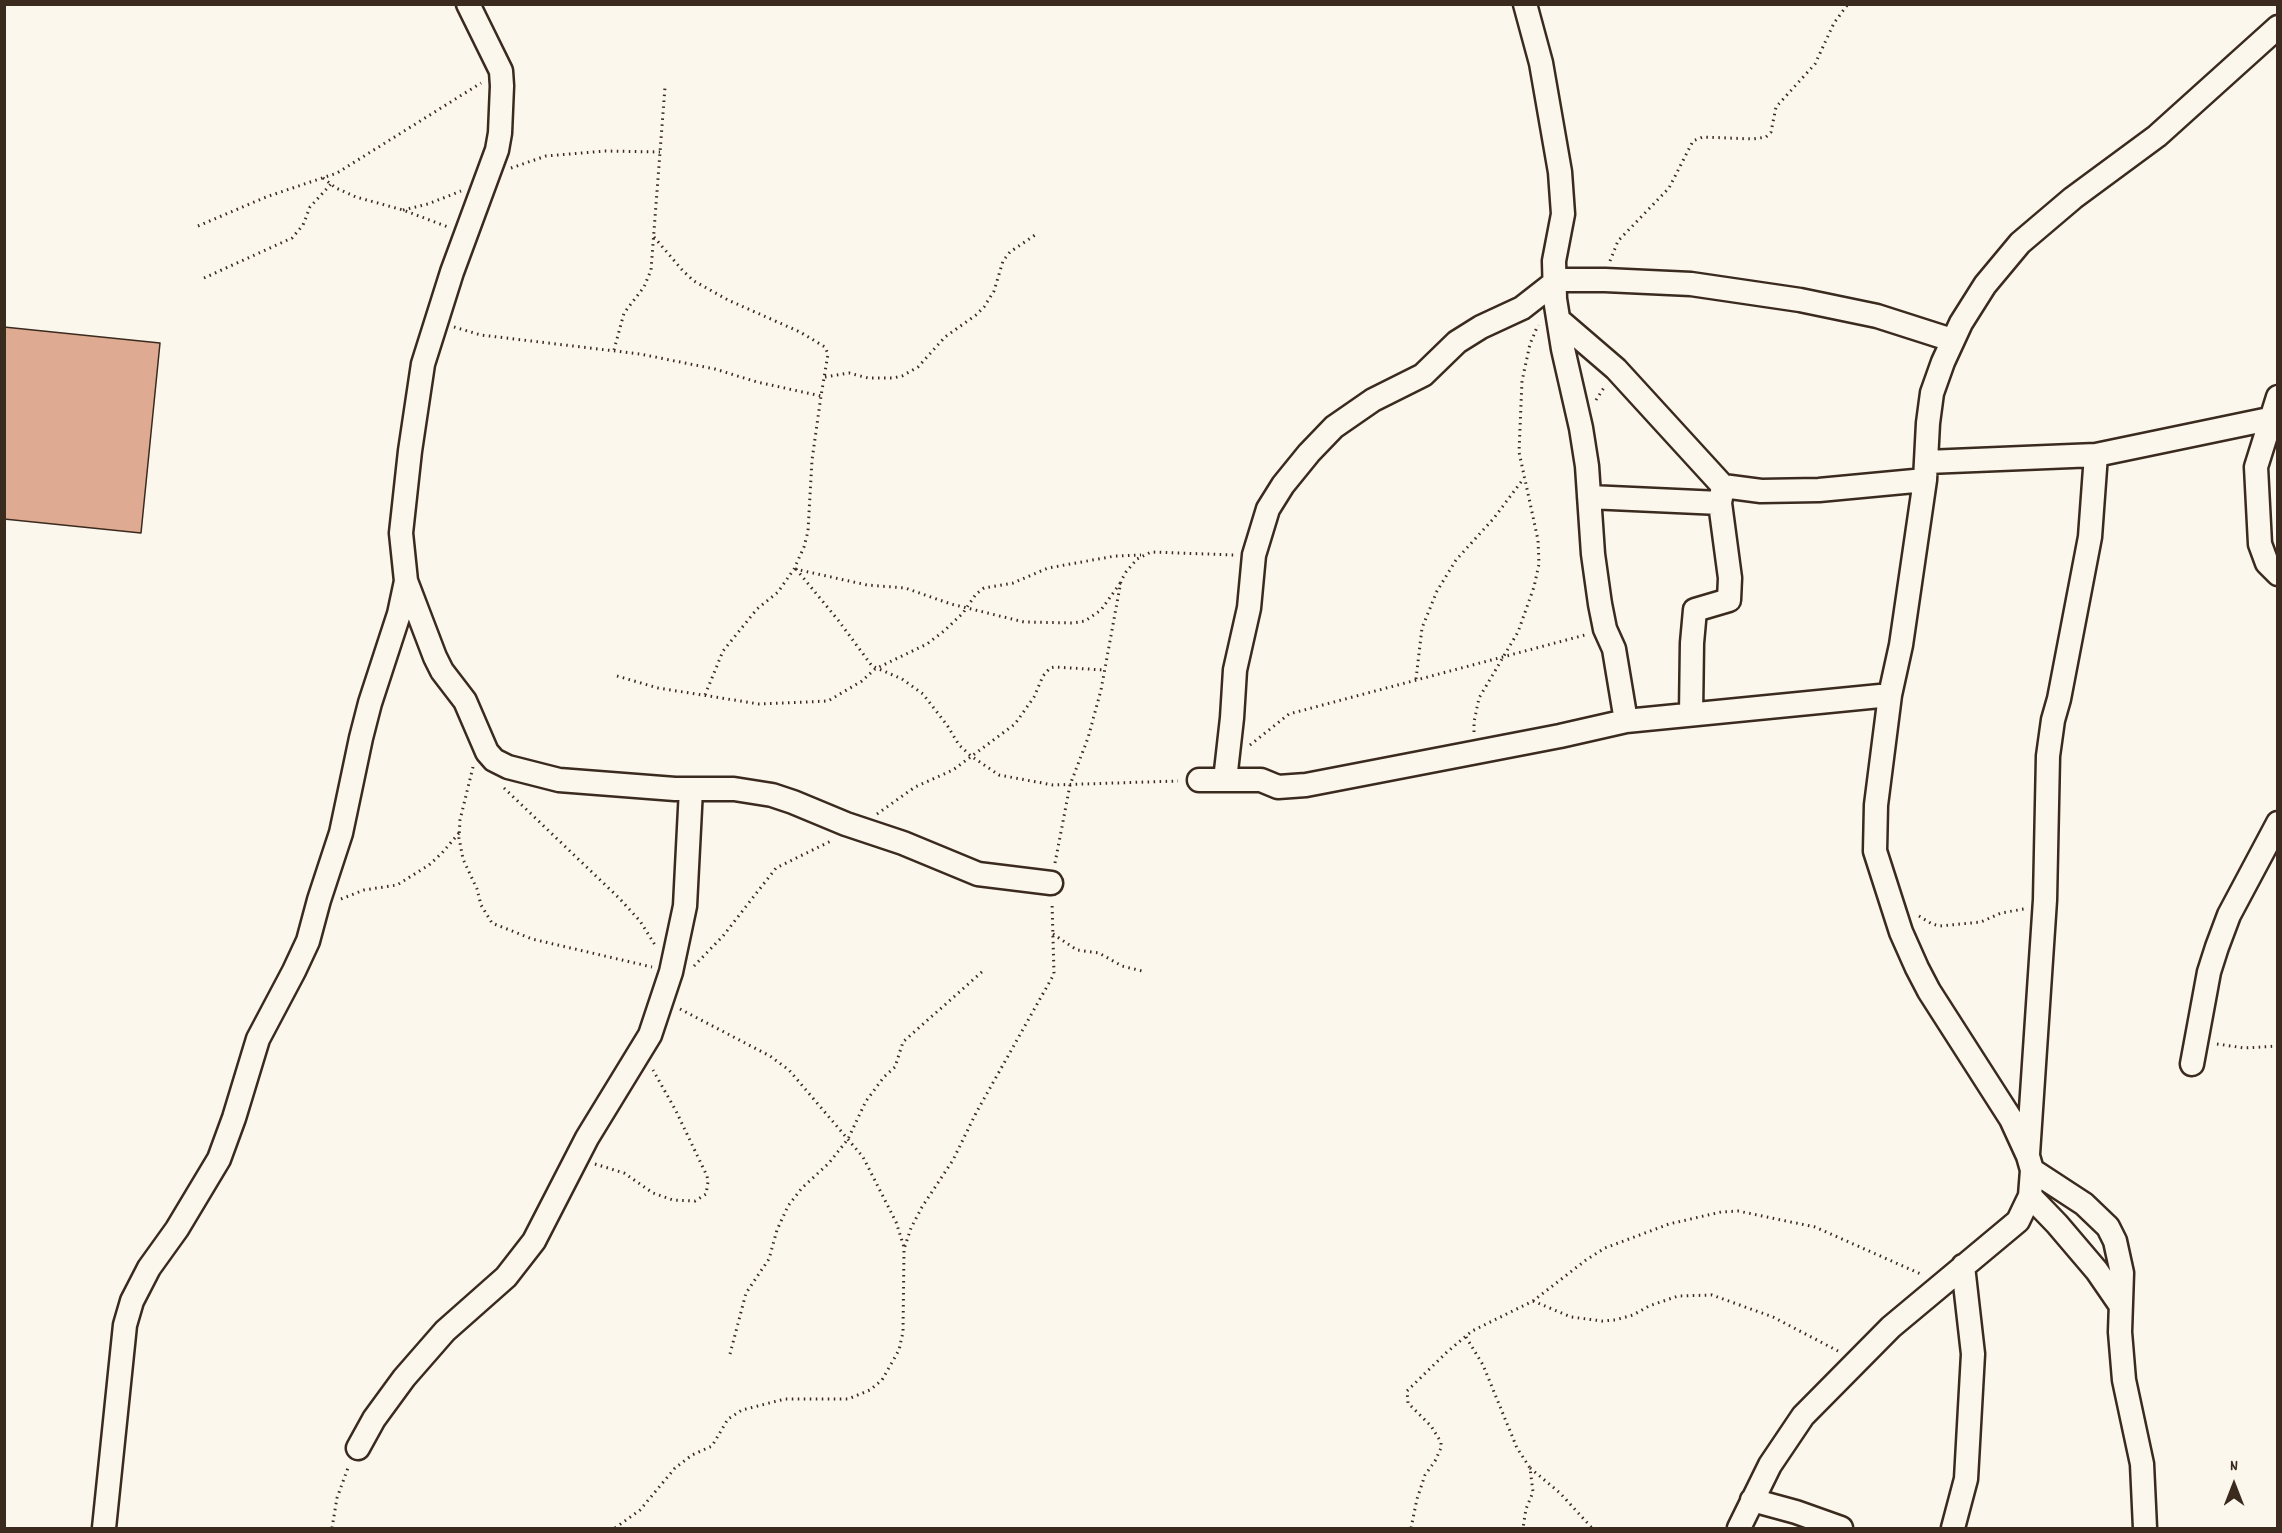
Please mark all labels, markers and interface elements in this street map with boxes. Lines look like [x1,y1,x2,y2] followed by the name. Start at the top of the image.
[2204,1455,2264,1515] north arrow
[2230,1455,2238,1478] text: N

